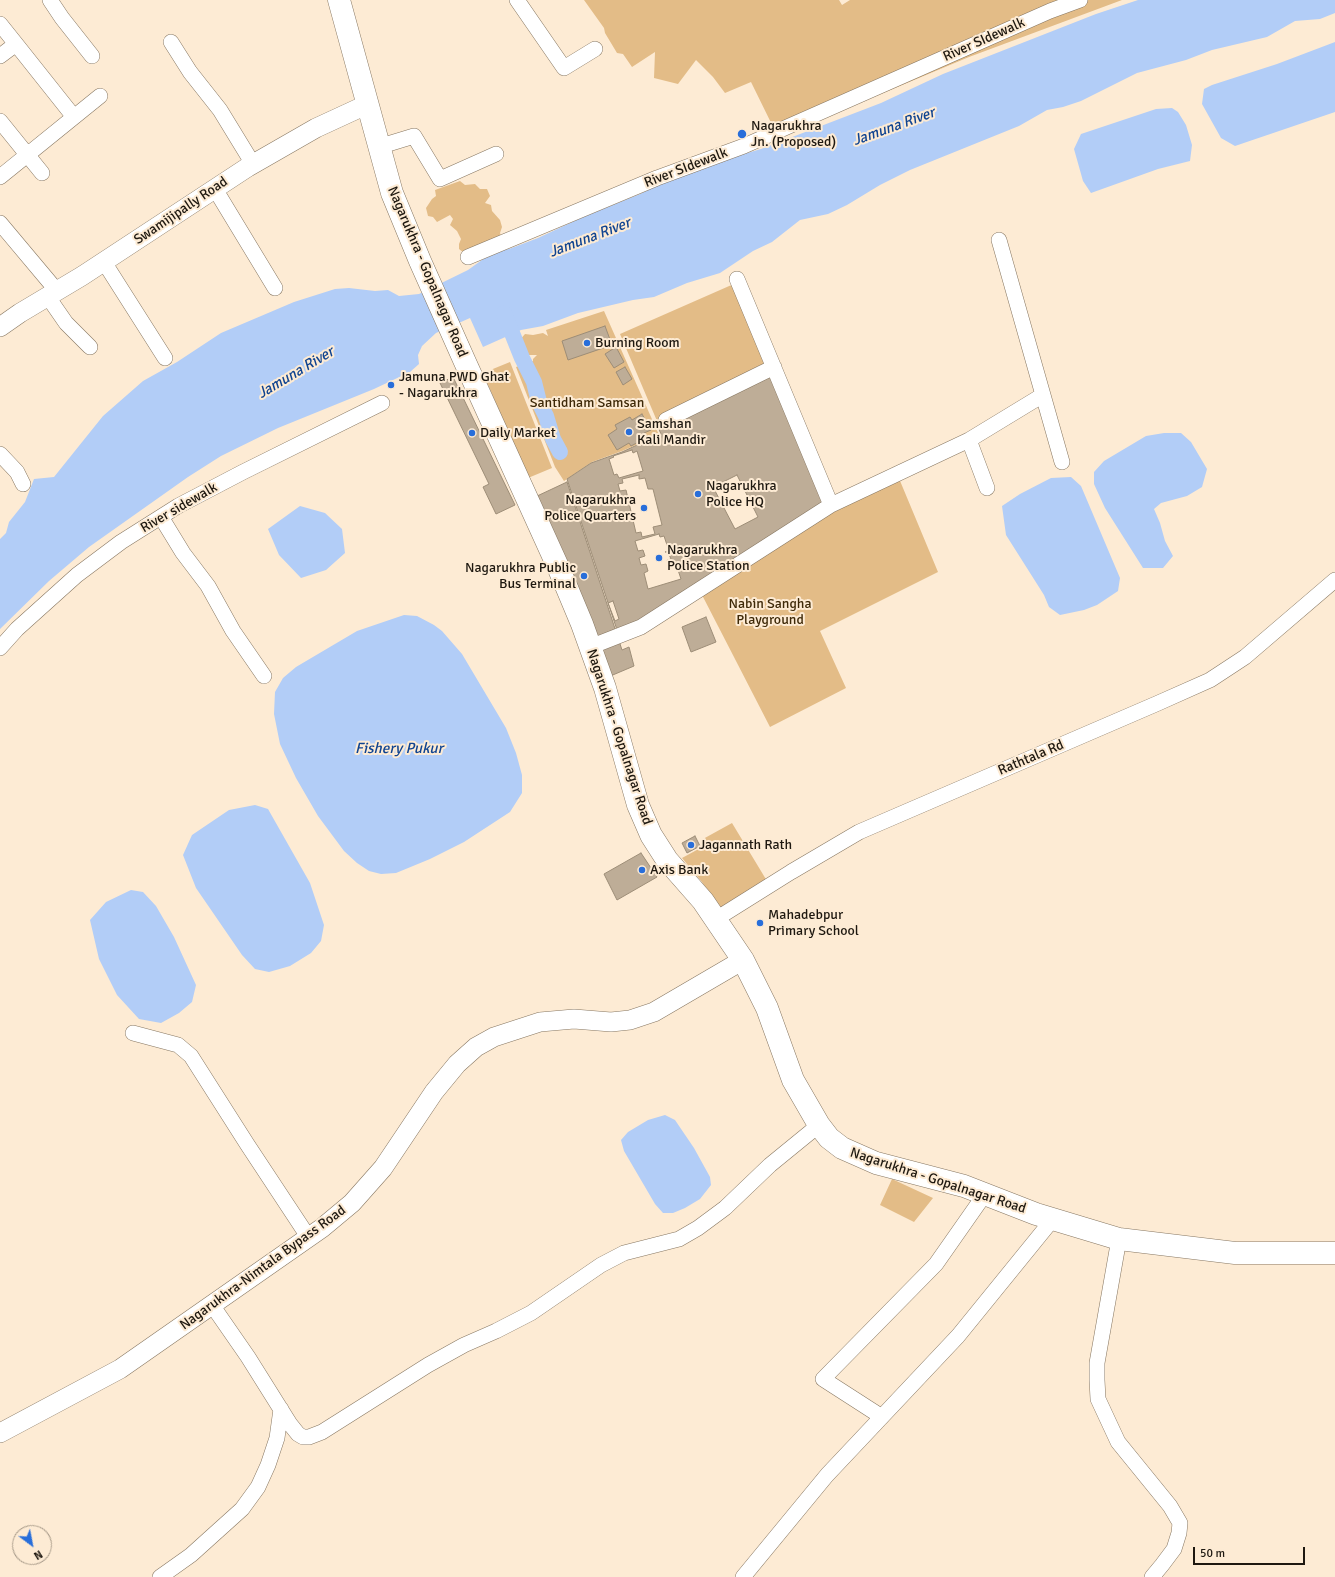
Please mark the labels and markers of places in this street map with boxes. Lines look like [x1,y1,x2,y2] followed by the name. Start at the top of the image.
[751,118,836,150] place label: Nagarukhra Jn. (Proposed)
[736,128,748,140] marker: Nagarukhra Jn. (Proposed)
[595,335,680,351] place label: Burning Room
[582,338,592,348] marker: Burning Room
[399,369,509,402] place label: Jamuna PWD Ghat - Nagarukhra
[386,380,396,390] marker: Jamuna PWD Ghat - Nagarukhra
[637,416,706,448] place label: Samshan Kali Mandir
[480,425,556,441] place label: Daily Market
[624,427,634,437] marker: Samshan Kali Mandir
[467,428,477,438] marker: Daily Market
[706,478,777,510] place label: Nagarukhra Police HQ
[693,489,703,499] marker: Nagarukhra Police HQ
[544,492,636,524] place label: Nagarukhra Police Quarters
[639,503,649,513] marker: Nagarukhra Police Quarters
[667,542,750,574] place label: Nagarukhra Police Station
[654,553,664,563] marker: Nagarukhra Police Station
[465,560,576,592] place label: Nagarukhra Public Bus Terminal
[579,571,589,581] marker: Nagarukhra Public Bus Terminal
[699,837,792,853] place label: Jagannath Rath
[686,840,696,850] marker: Jagannath Rath
[650,862,708,878] place label: Axis Bank
[637,865,647,875] marker: Axis Bank
[768,907,859,940] place label: Mahadebpur Primary School
[755,918,765,928] marker: Mahadebpur Primary School

